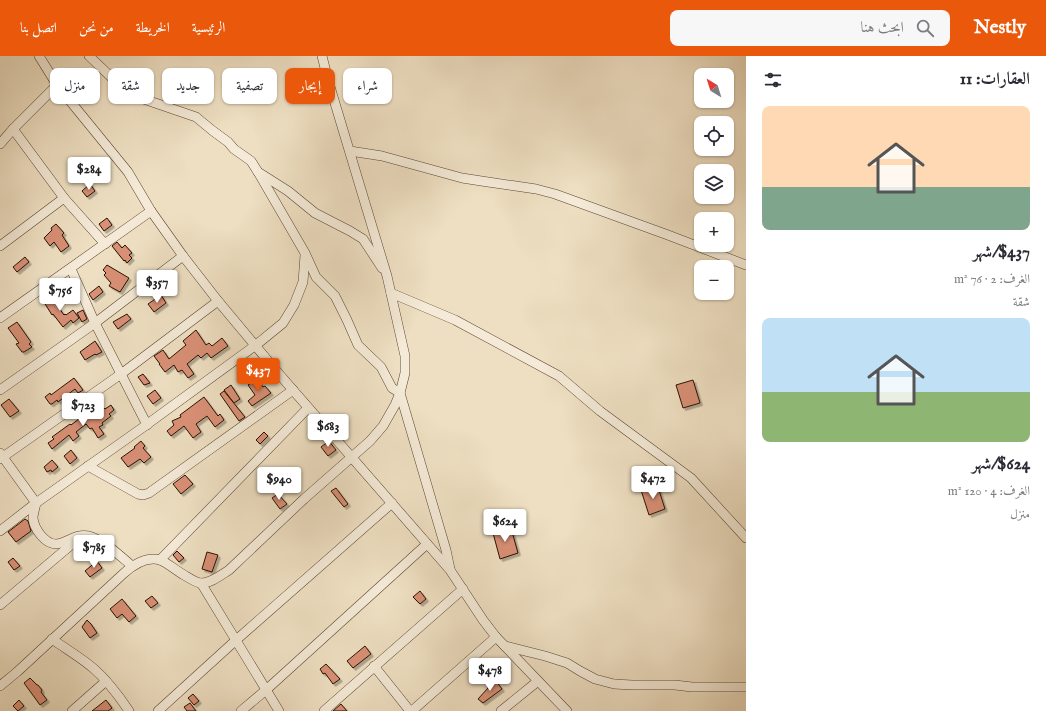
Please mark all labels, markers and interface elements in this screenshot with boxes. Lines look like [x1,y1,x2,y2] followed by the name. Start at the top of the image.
[670,10,950,46] search box
[974,16,1026,40] text: Nestly
[914,17,936,39] icon: search
[861,18,904,37] text: ابحث هنا
[20,19,57,37] text: اتصل بنا
[79,19,114,37] text: من نحن
[136,19,170,37] text: الخريطة
[192,19,225,37] text: الرئيسية
[50,68,100,104] chip: منزل
[108,68,154,104] chip: شقة
[162,68,214,104] chip: جديد
[222,68,277,104] chip: تصفية
[285,68,335,104] chip: إيجار
[343,68,392,104] chip: شراء
[694,68,734,108] north arrow
[694,68,734,300] map controls
[762,69,784,91] icon: filters
[960,69,1030,90] text: العقارات: 11
[694,116,734,156] button: locate
[860,132,932,204] icon: home
[65,157,113,191] pin: $284
[77,161,101,178] text: $284
[694,164,734,204] button: layers
[694,212,734,252] button: +
[973,242,1030,263] text: $437/شهر
[694,260,734,300] button: −
[133,270,181,304] pin: $357
[954,271,1030,288] text: الغرف: 2 · 76 m²
[146,274,168,291] text: $357
[36,278,84,312] pin: $756
[48,282,72,299] text: $756
[1013,294,1030,311] text: شقة
[860,344,932,416] icon: home
[234,358,282,392] pin: $437
[246,362,270,379] text: $437
[59,393,107,427] pin: $723
[71,397,95,414] text: $723
[304,414,352,448] pin: $683
[317,418,339,435] text: $683
[972,454,1030,475] text: $624/شهر
[629,466,677,500] pin: $472
[255,467,303,501] pin: $940
[640,470,666,487] text: $472
[266,471,292,488] text: $940
[948,483,1030,500] text: الغرف: 4 · 120 m²
[1010,506,1030,523] text: منزل
[481,509,529,543] pin: $624
[492,513,518,530] text: $624
[70,535,118,569] pin: $785
[82,539,106,556] text: $785
[466,658,514,692] pin: $478
[478,662,502,679] text: $478

